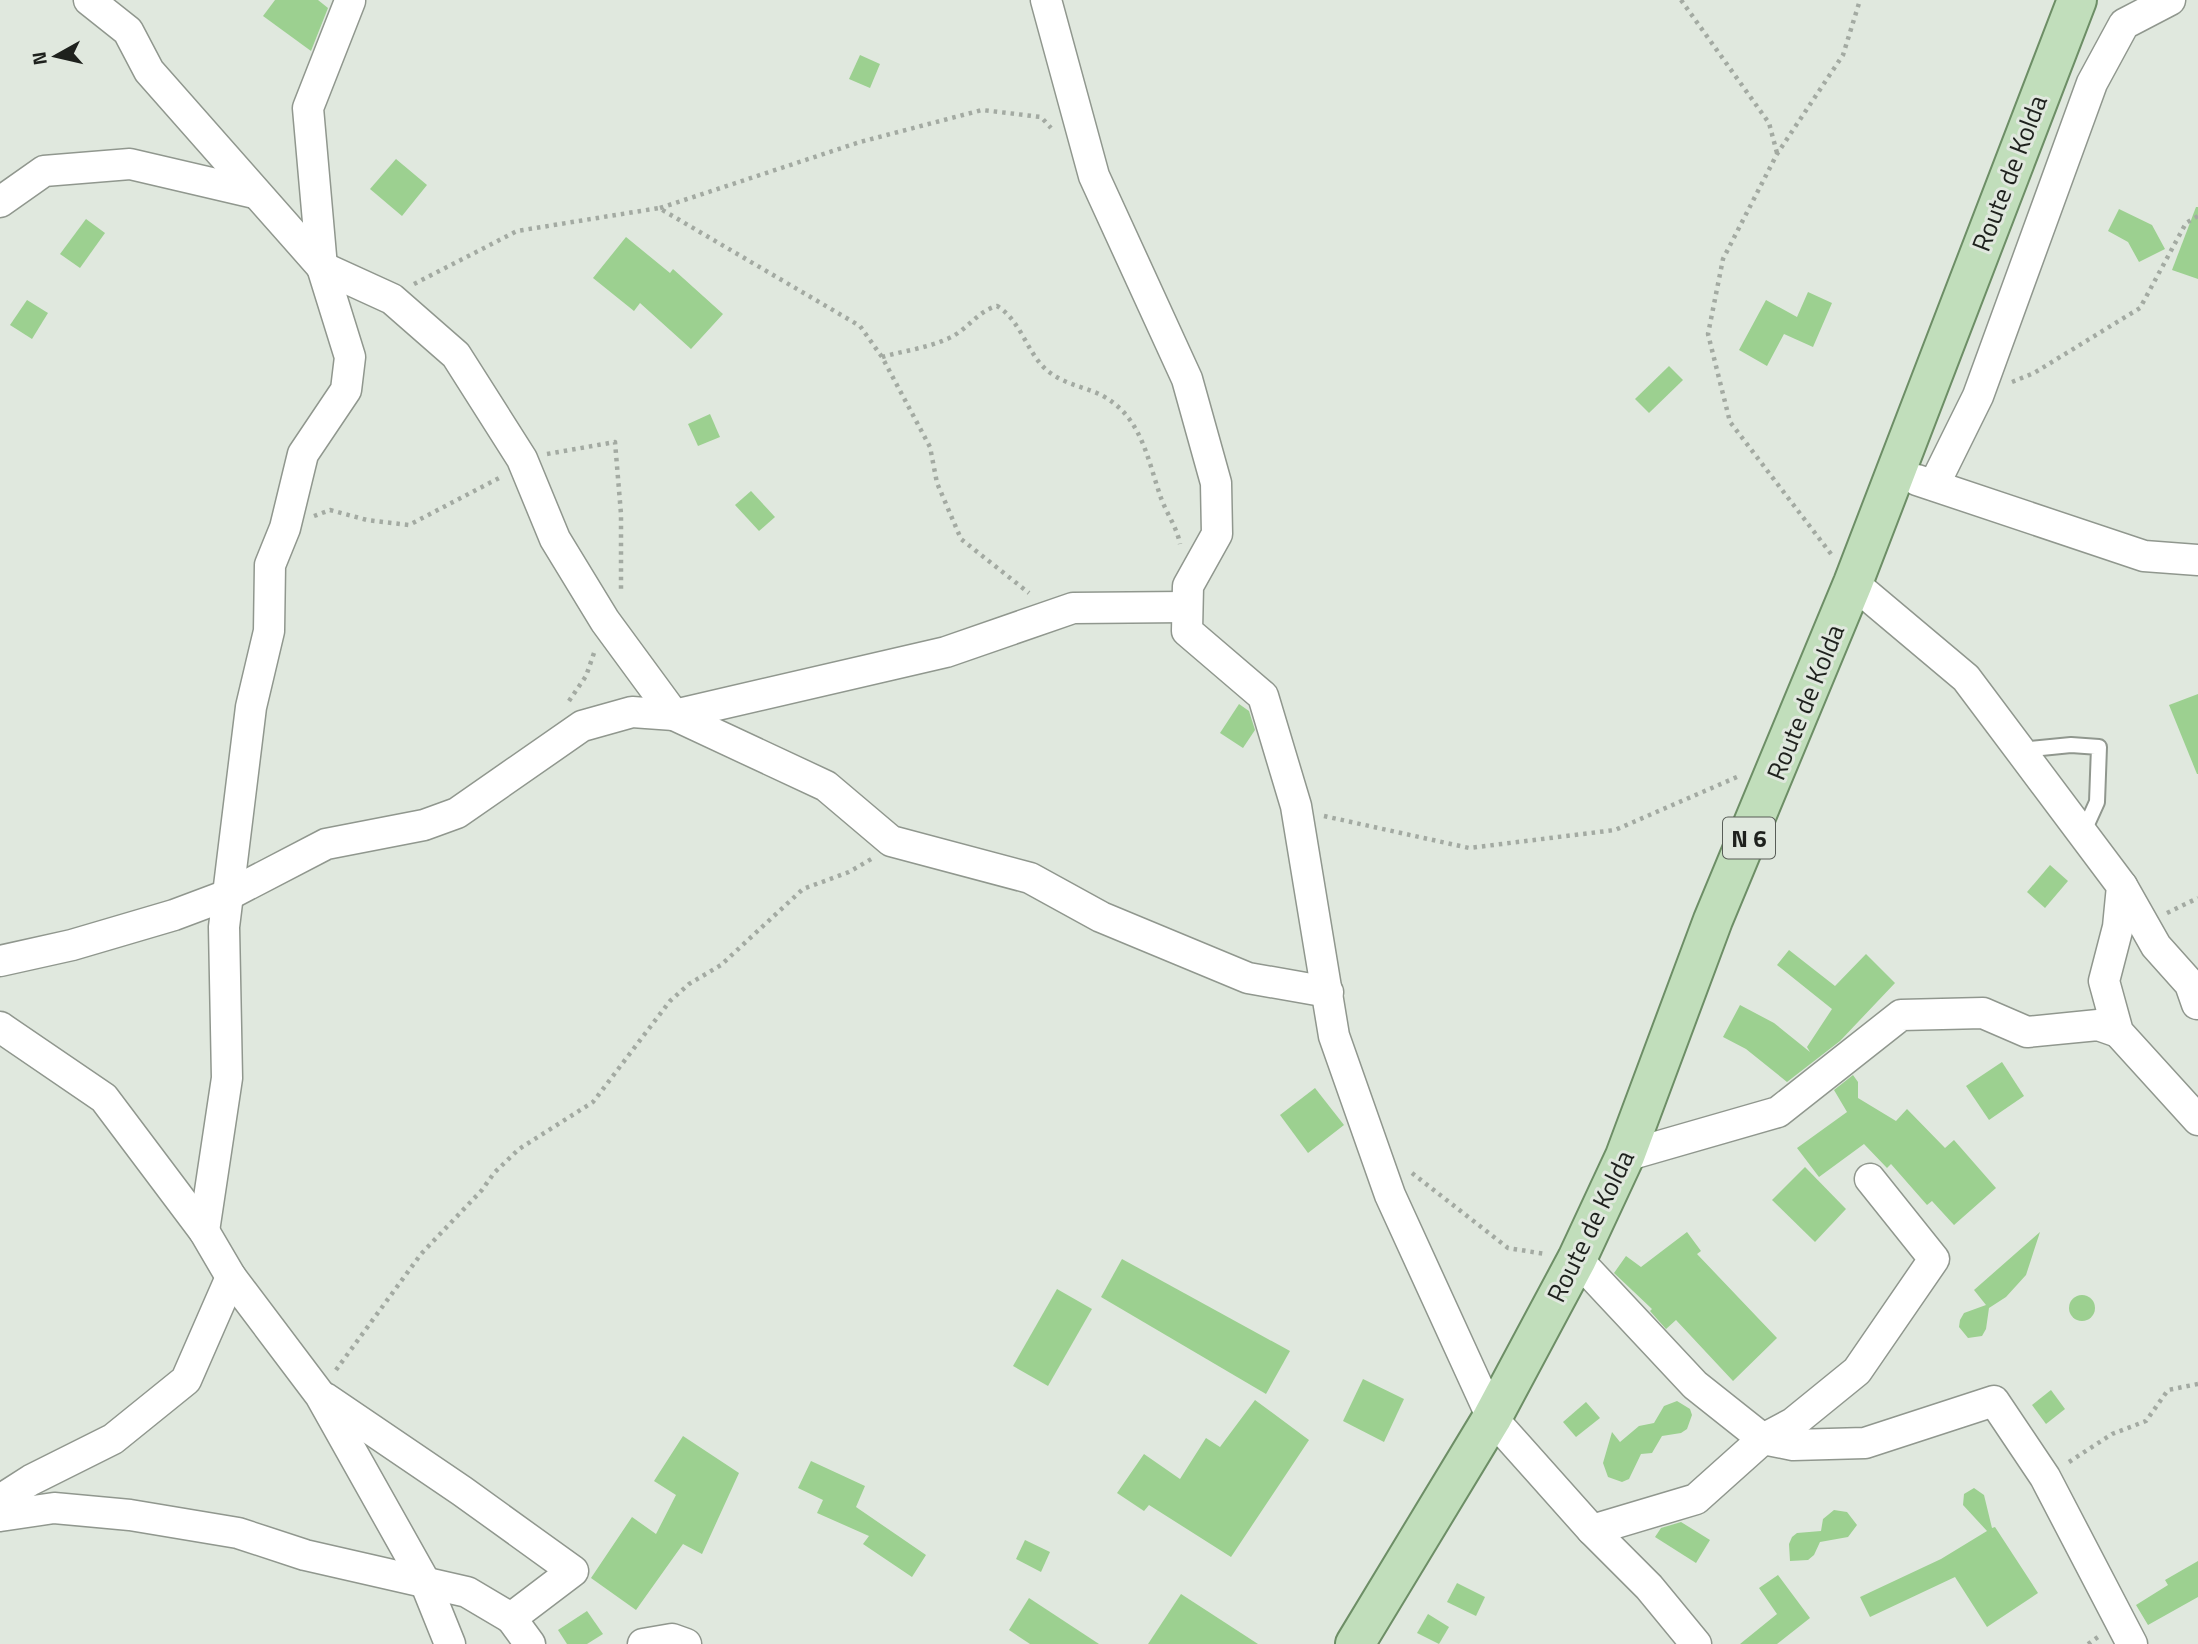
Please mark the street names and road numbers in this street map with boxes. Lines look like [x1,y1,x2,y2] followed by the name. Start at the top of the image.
[1961,89,2057,257] street label: Route de Kolda
[1756,618,1854,786] street label: Route de Kolda
[1723,818,1775,858] road number: N 6
[1536,1143,1644,1309] street label: Route de Kolda

